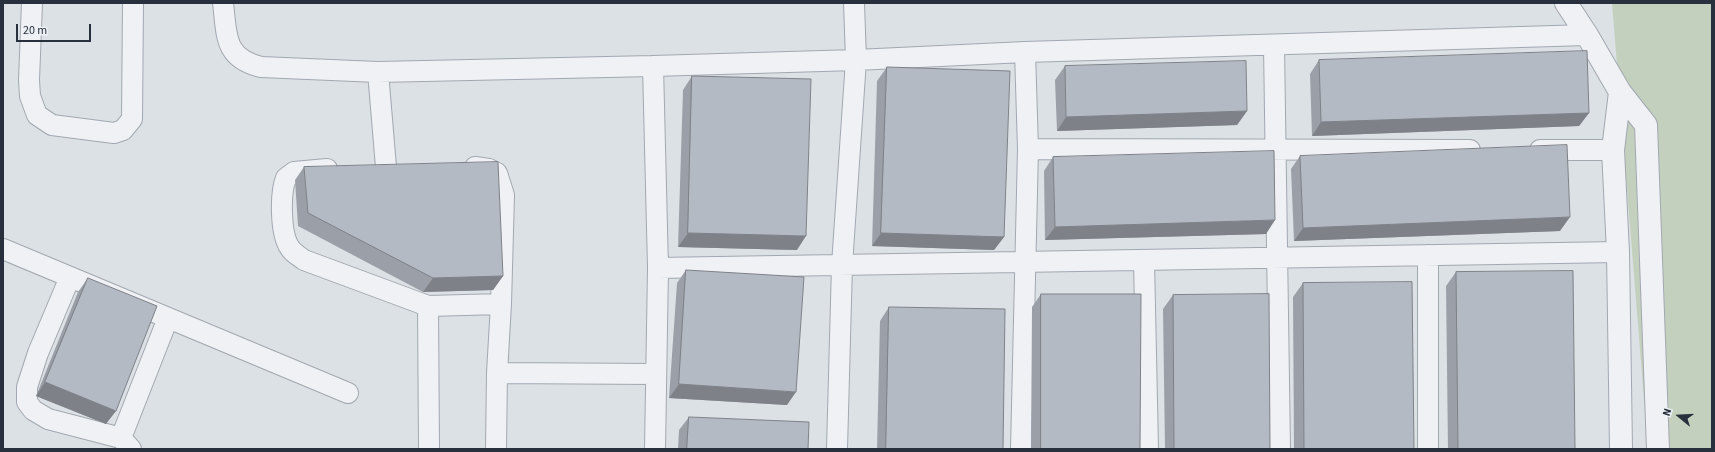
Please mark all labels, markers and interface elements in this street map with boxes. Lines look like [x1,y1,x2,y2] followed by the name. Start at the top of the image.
[18,16,93,42] scale bar
[23,22,47,39] text: 20 m
[1659,396,1699,436] north arrow
[1659,406,1675,418] text: N

